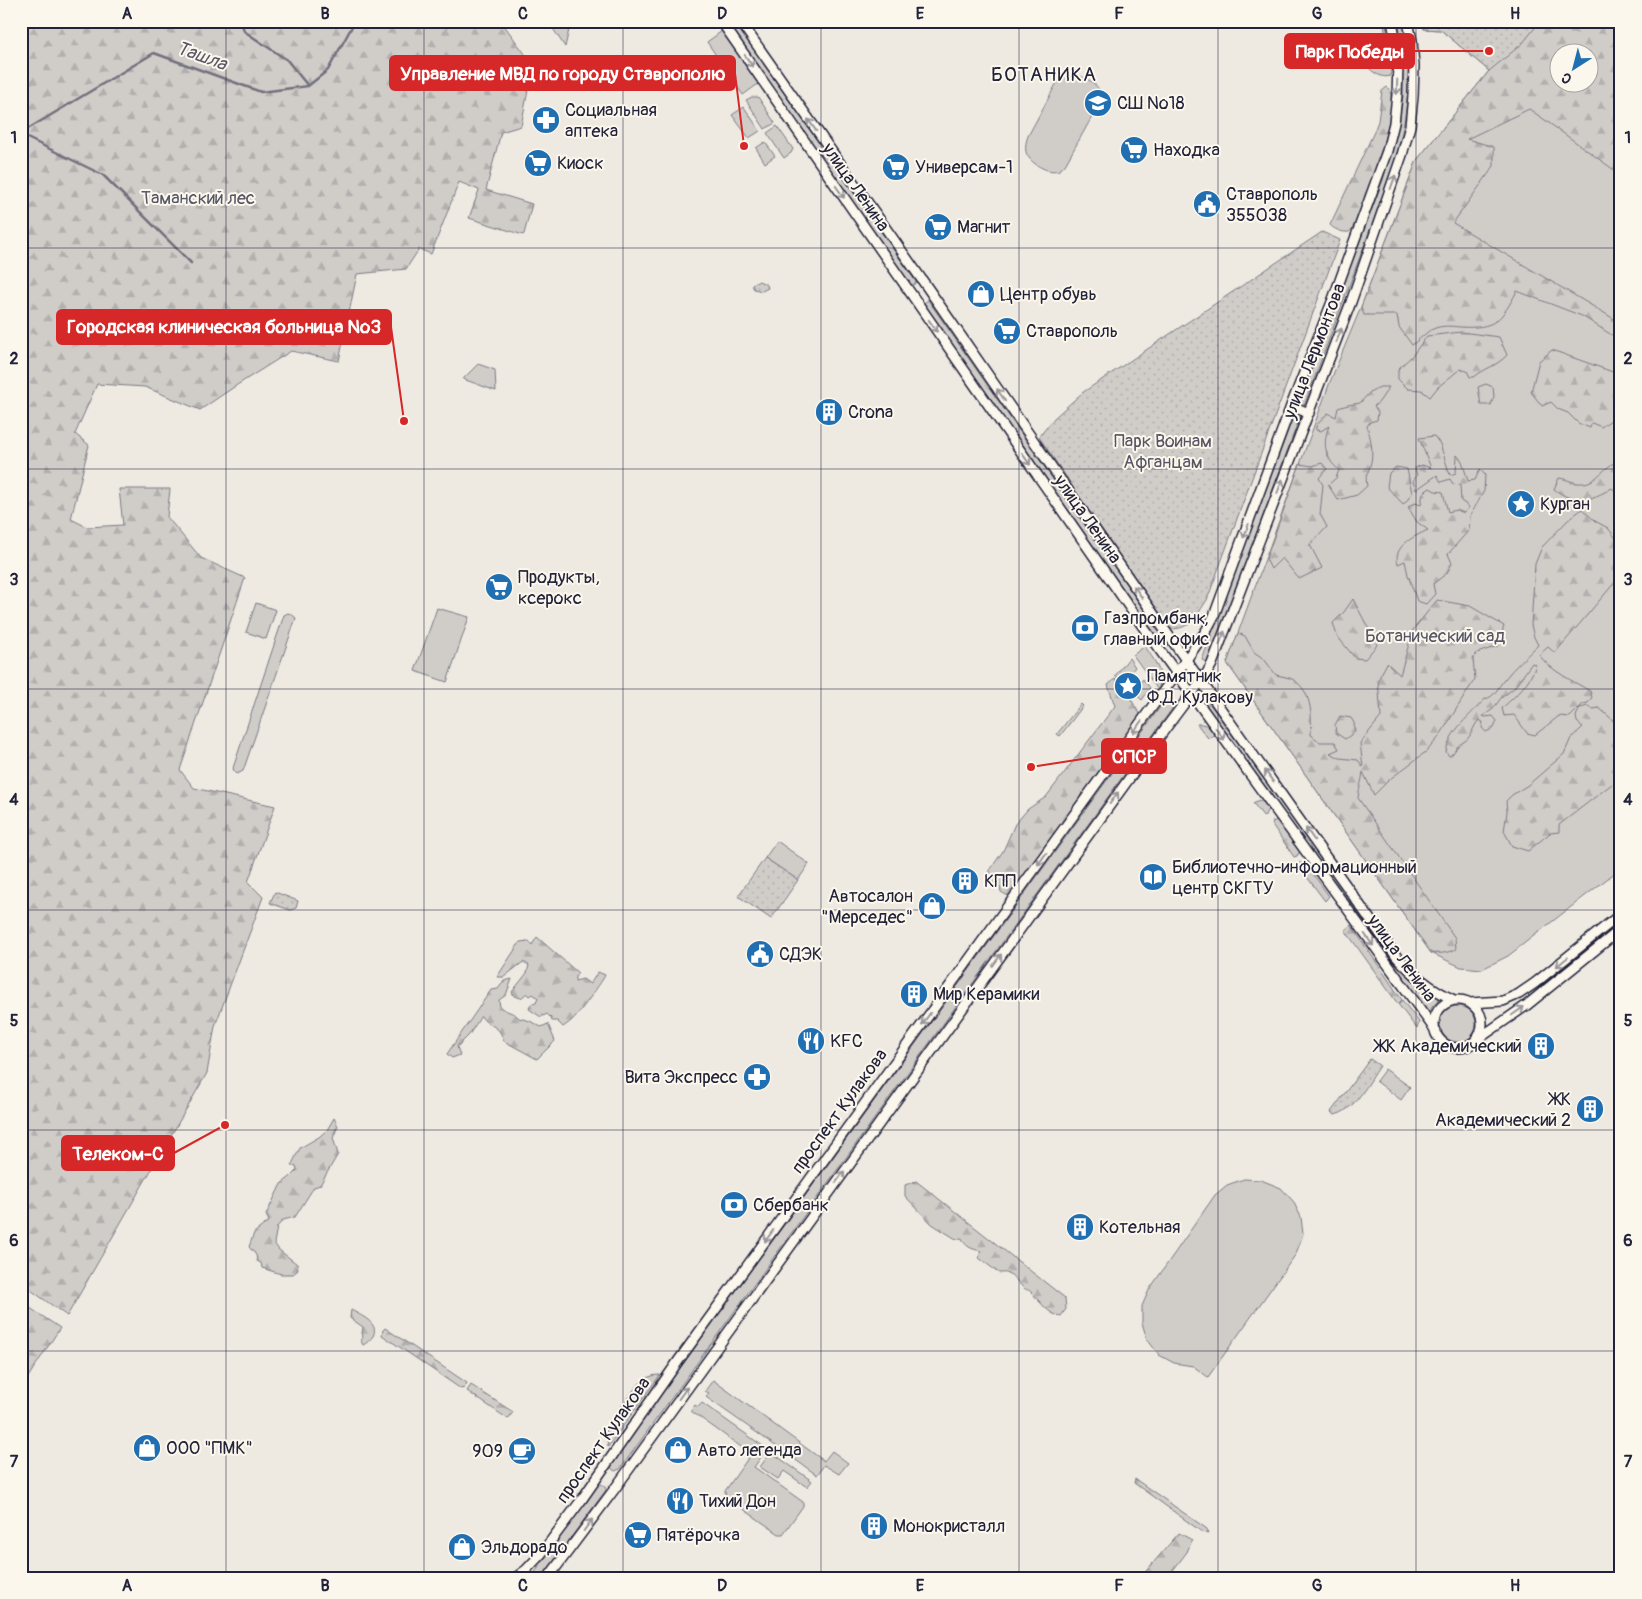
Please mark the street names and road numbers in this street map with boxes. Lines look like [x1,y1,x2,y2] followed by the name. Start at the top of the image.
[816,138,894,236] street label: улица Ленина
[1278,280,1351,423] street label: улица Лермонтова
[1048,470,1126,568] street label: улица Ленина
[1362,909,1441,1007] street label: улица Ленина
[786,1044,892,1178] street label: проспект Кулакова
[551,1373,655,1508] street label: проспект Кулакова

